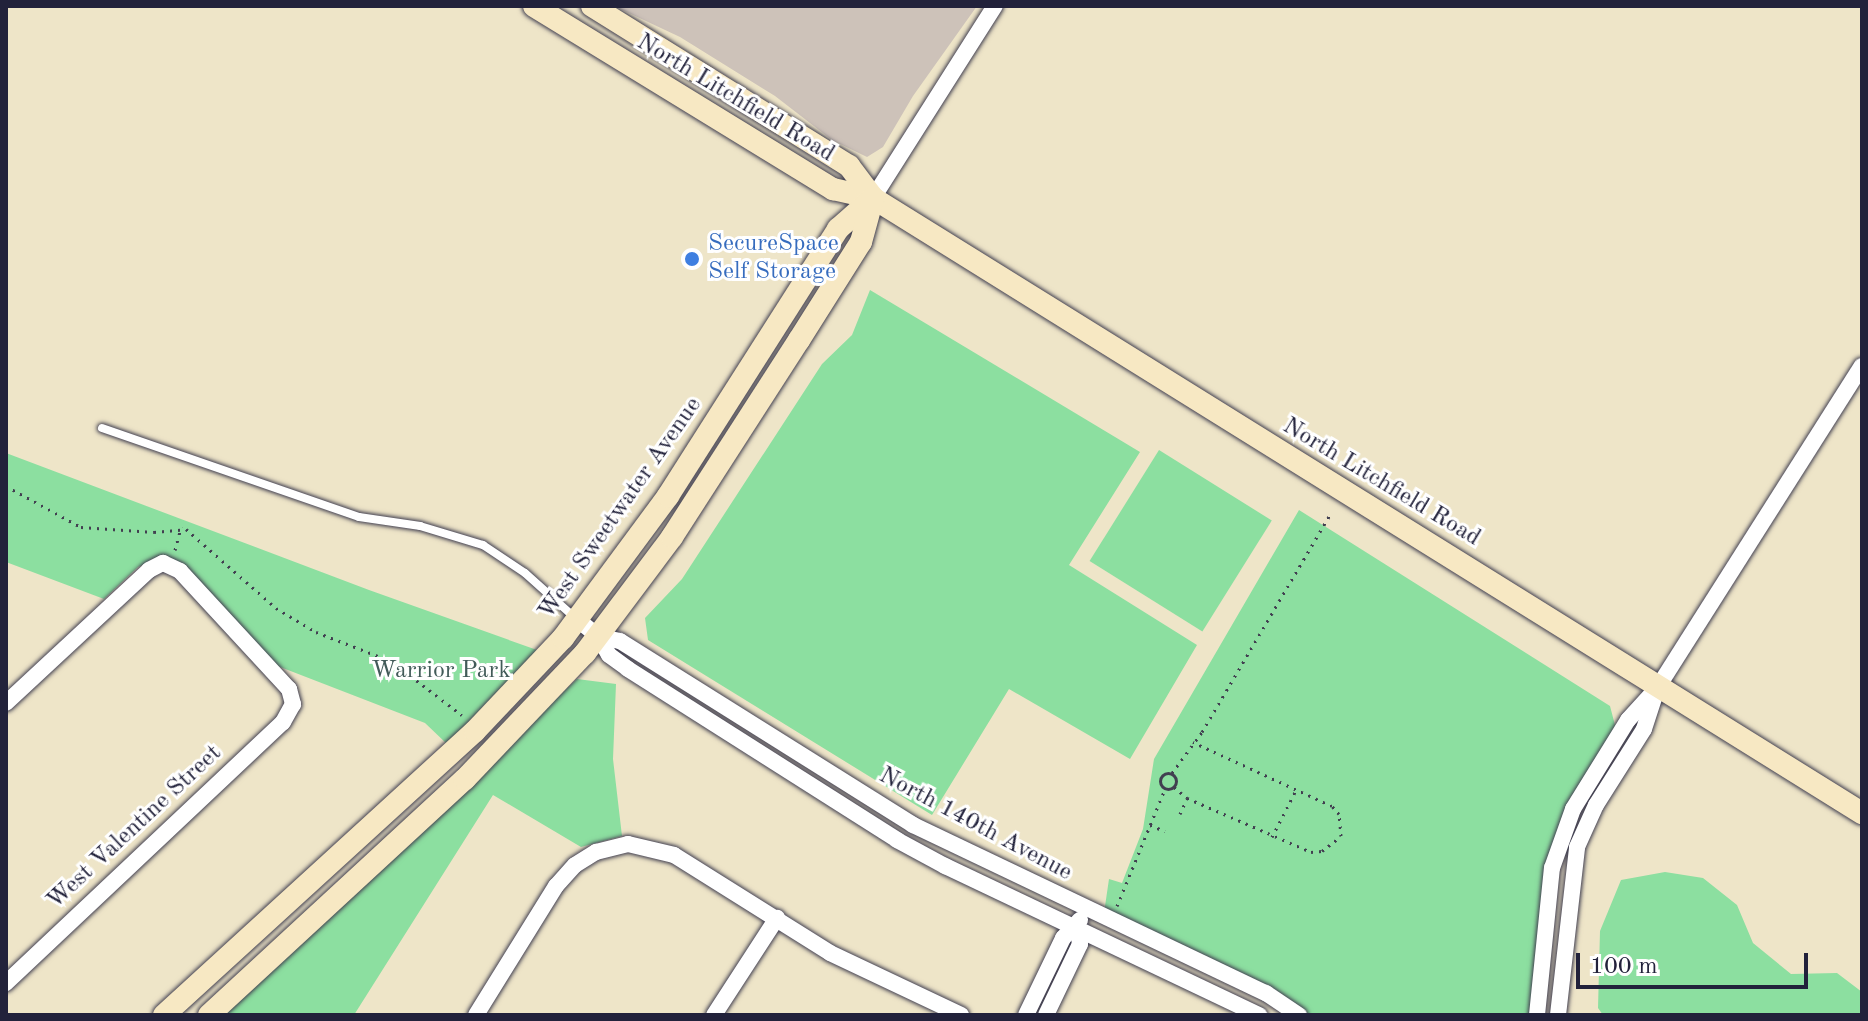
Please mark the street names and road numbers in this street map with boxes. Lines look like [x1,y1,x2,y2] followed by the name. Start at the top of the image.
[631,28,839,170] street label: North Litchfield Road
[533,392,709,626] street label: West Sweetwater Avenue
[1277,412,1485,554] street label: North Litchfield Road
[42,740,228,916] street label: West Valentine Street
[874,762,1076,888] street label: North 140th Avenue

